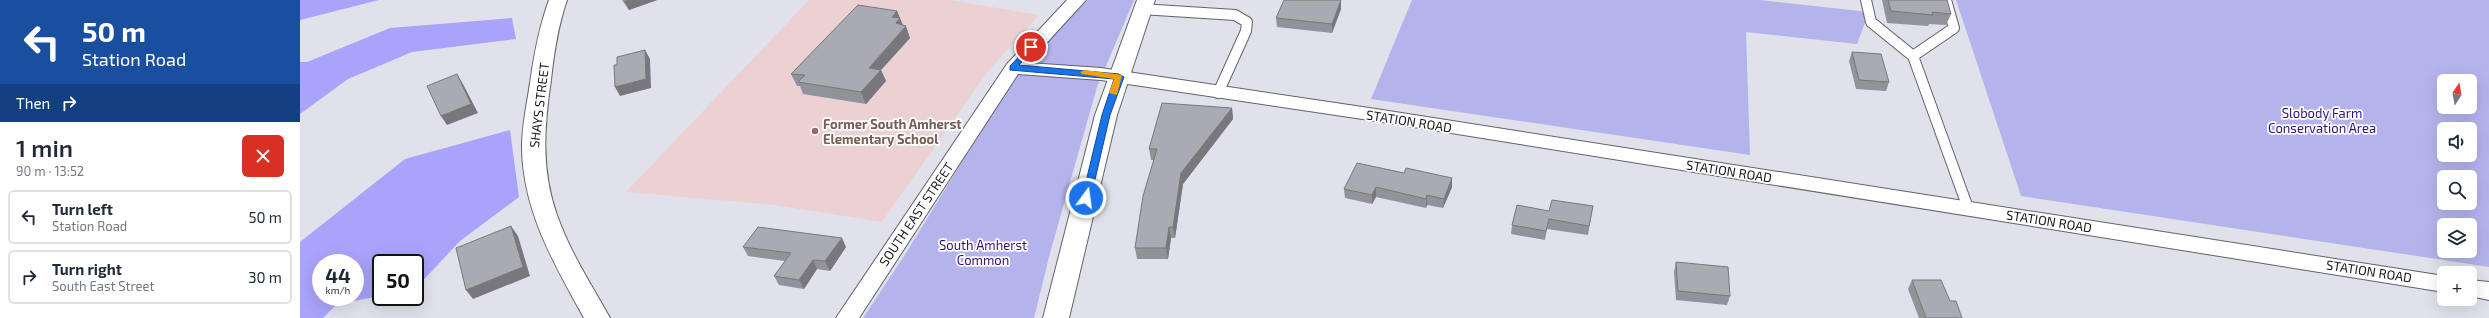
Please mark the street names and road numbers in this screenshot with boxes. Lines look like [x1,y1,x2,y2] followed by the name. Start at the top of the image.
[526,61,552,149] street label: SHAYS STREET
[1365,106,1453,136] street label: STATION ROAD
[1685,156,1773,186] street label: STATION ROAD
[875,159,957,269] street label: SOUTH EAST STREET
[2005,206,2093,236] street label: STATION ROAD
[2325,256,2413,286] street label: STATION ROAD

